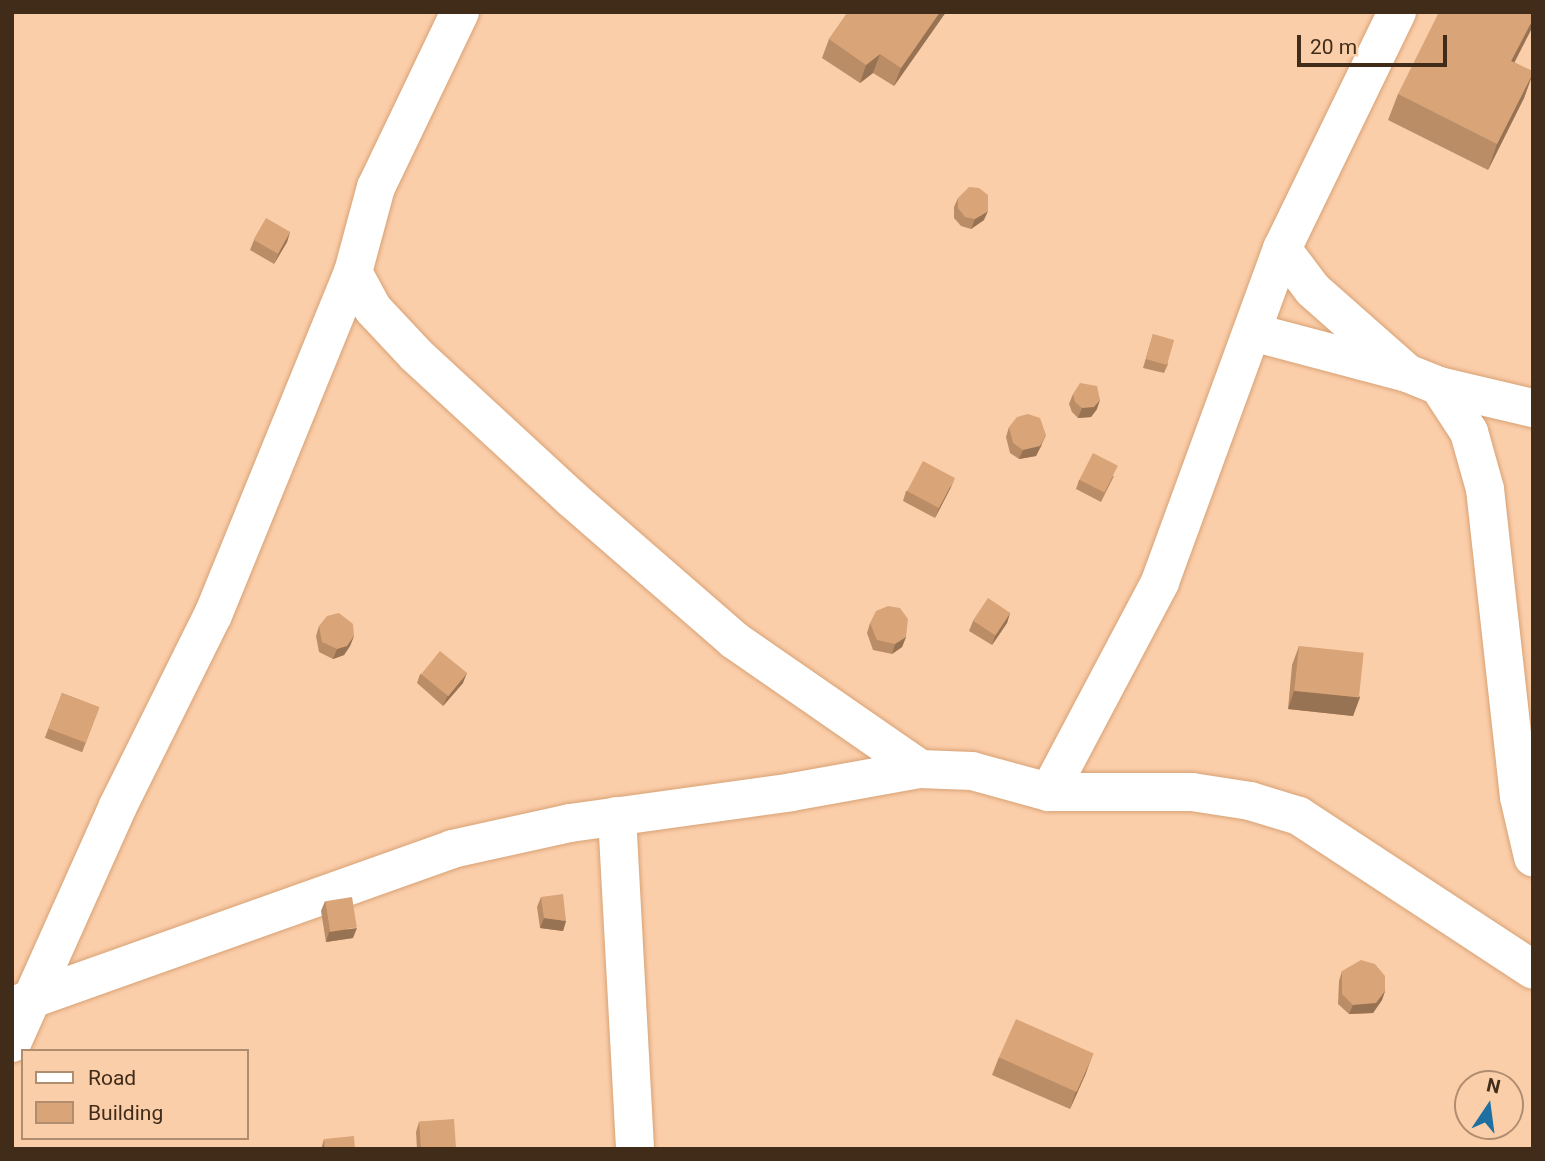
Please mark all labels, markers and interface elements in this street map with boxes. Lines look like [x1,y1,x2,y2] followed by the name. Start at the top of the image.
[1300,21,1450,65] scale bar
[1310,35,1357,59] text: 20 m
[21,1049,248,1140] legend
[88,1066,136,1090] text: Road
[1454,1070,1524,1140] north arrow
[1484,1073,1503,1099] text: N
[88,1101,163,1125] text: Building

